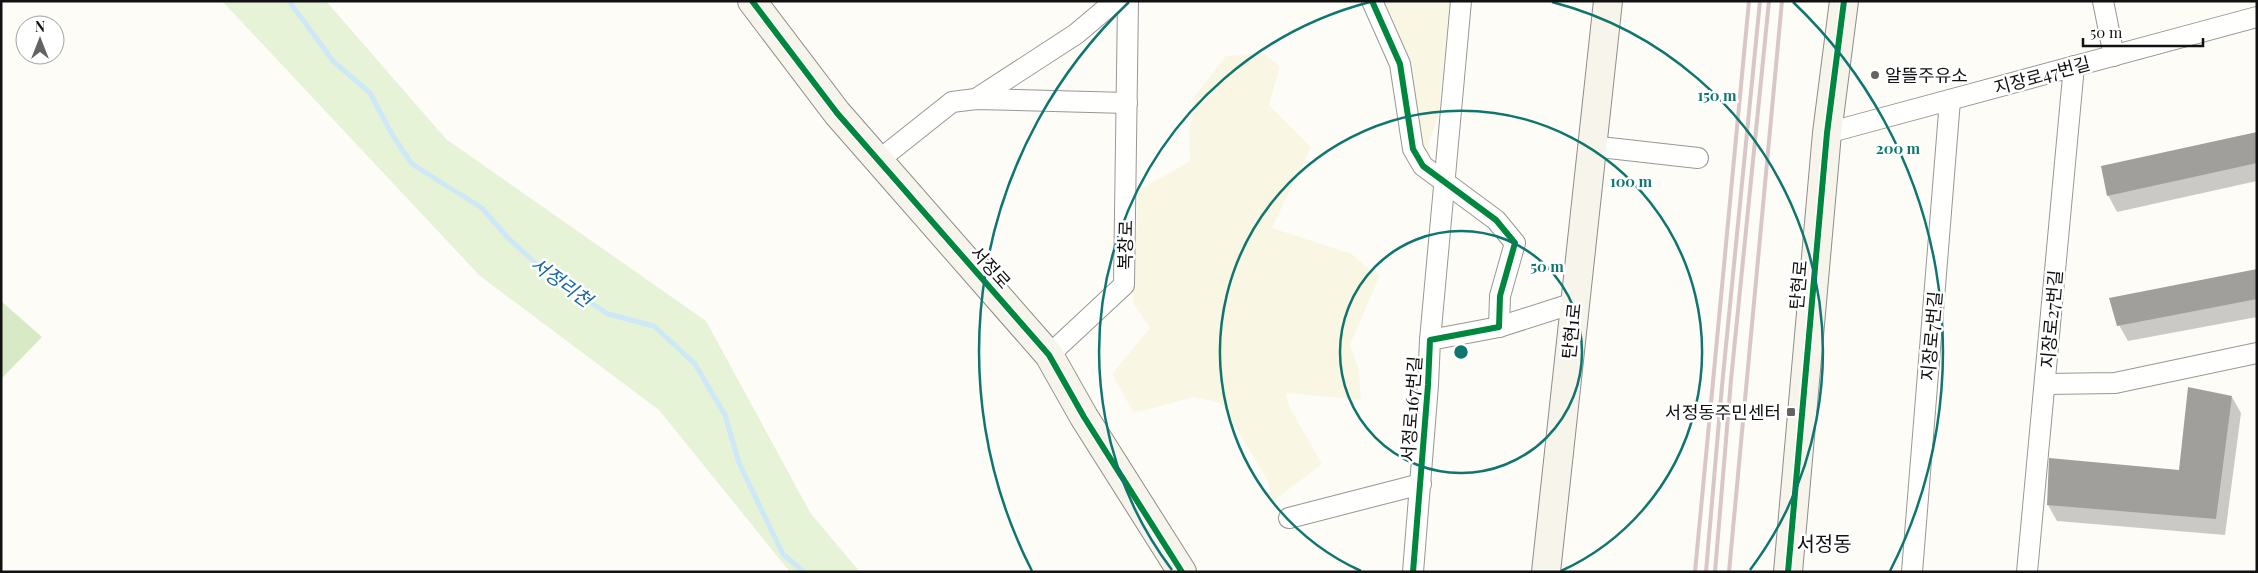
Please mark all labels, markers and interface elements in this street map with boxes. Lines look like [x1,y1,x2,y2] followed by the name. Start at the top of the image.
[15,15,65,65] north arrow
[2083,15,2203,47] scale bar
[35,17,45,36] text: N
[2090,22,2123,42] text: 50 m
[1991,51,2093,99] street label: 지장로47번길
[1885,63,1968,87] place label: 알뜰주유소
[1869,69,1881,81] marker: 알뜰주유소
[1697,85,1737,105] text: 150 m
[1876,138,1921,158] text: 200 m
[1610,171,1653,191] text: 100 m
[1113,220,1137,270] street label: 복창로
[965,241,1017,293] street label: 서정로
[526,250,599,313] water label: 서정리천
[1530,256,1564,276] text: 50 m
[1784,259,1812,311] street label: 탄현로
[2035,269,2067,369] street label: 지장로27번길
[1915,290,1947,382] street label: 지장로7번길
[1556,302,1586,360] street label: 탄현1로
[1452,343,1470,361] centre of rings
[1395,355,1427,463] street label: 서정로167번길
[1665,400,1781,424] place label: 서정동주민센터
[1785,406,1797,418] marker: 서정동주민센터
[1796,529,1852,556] district label: 서정동

